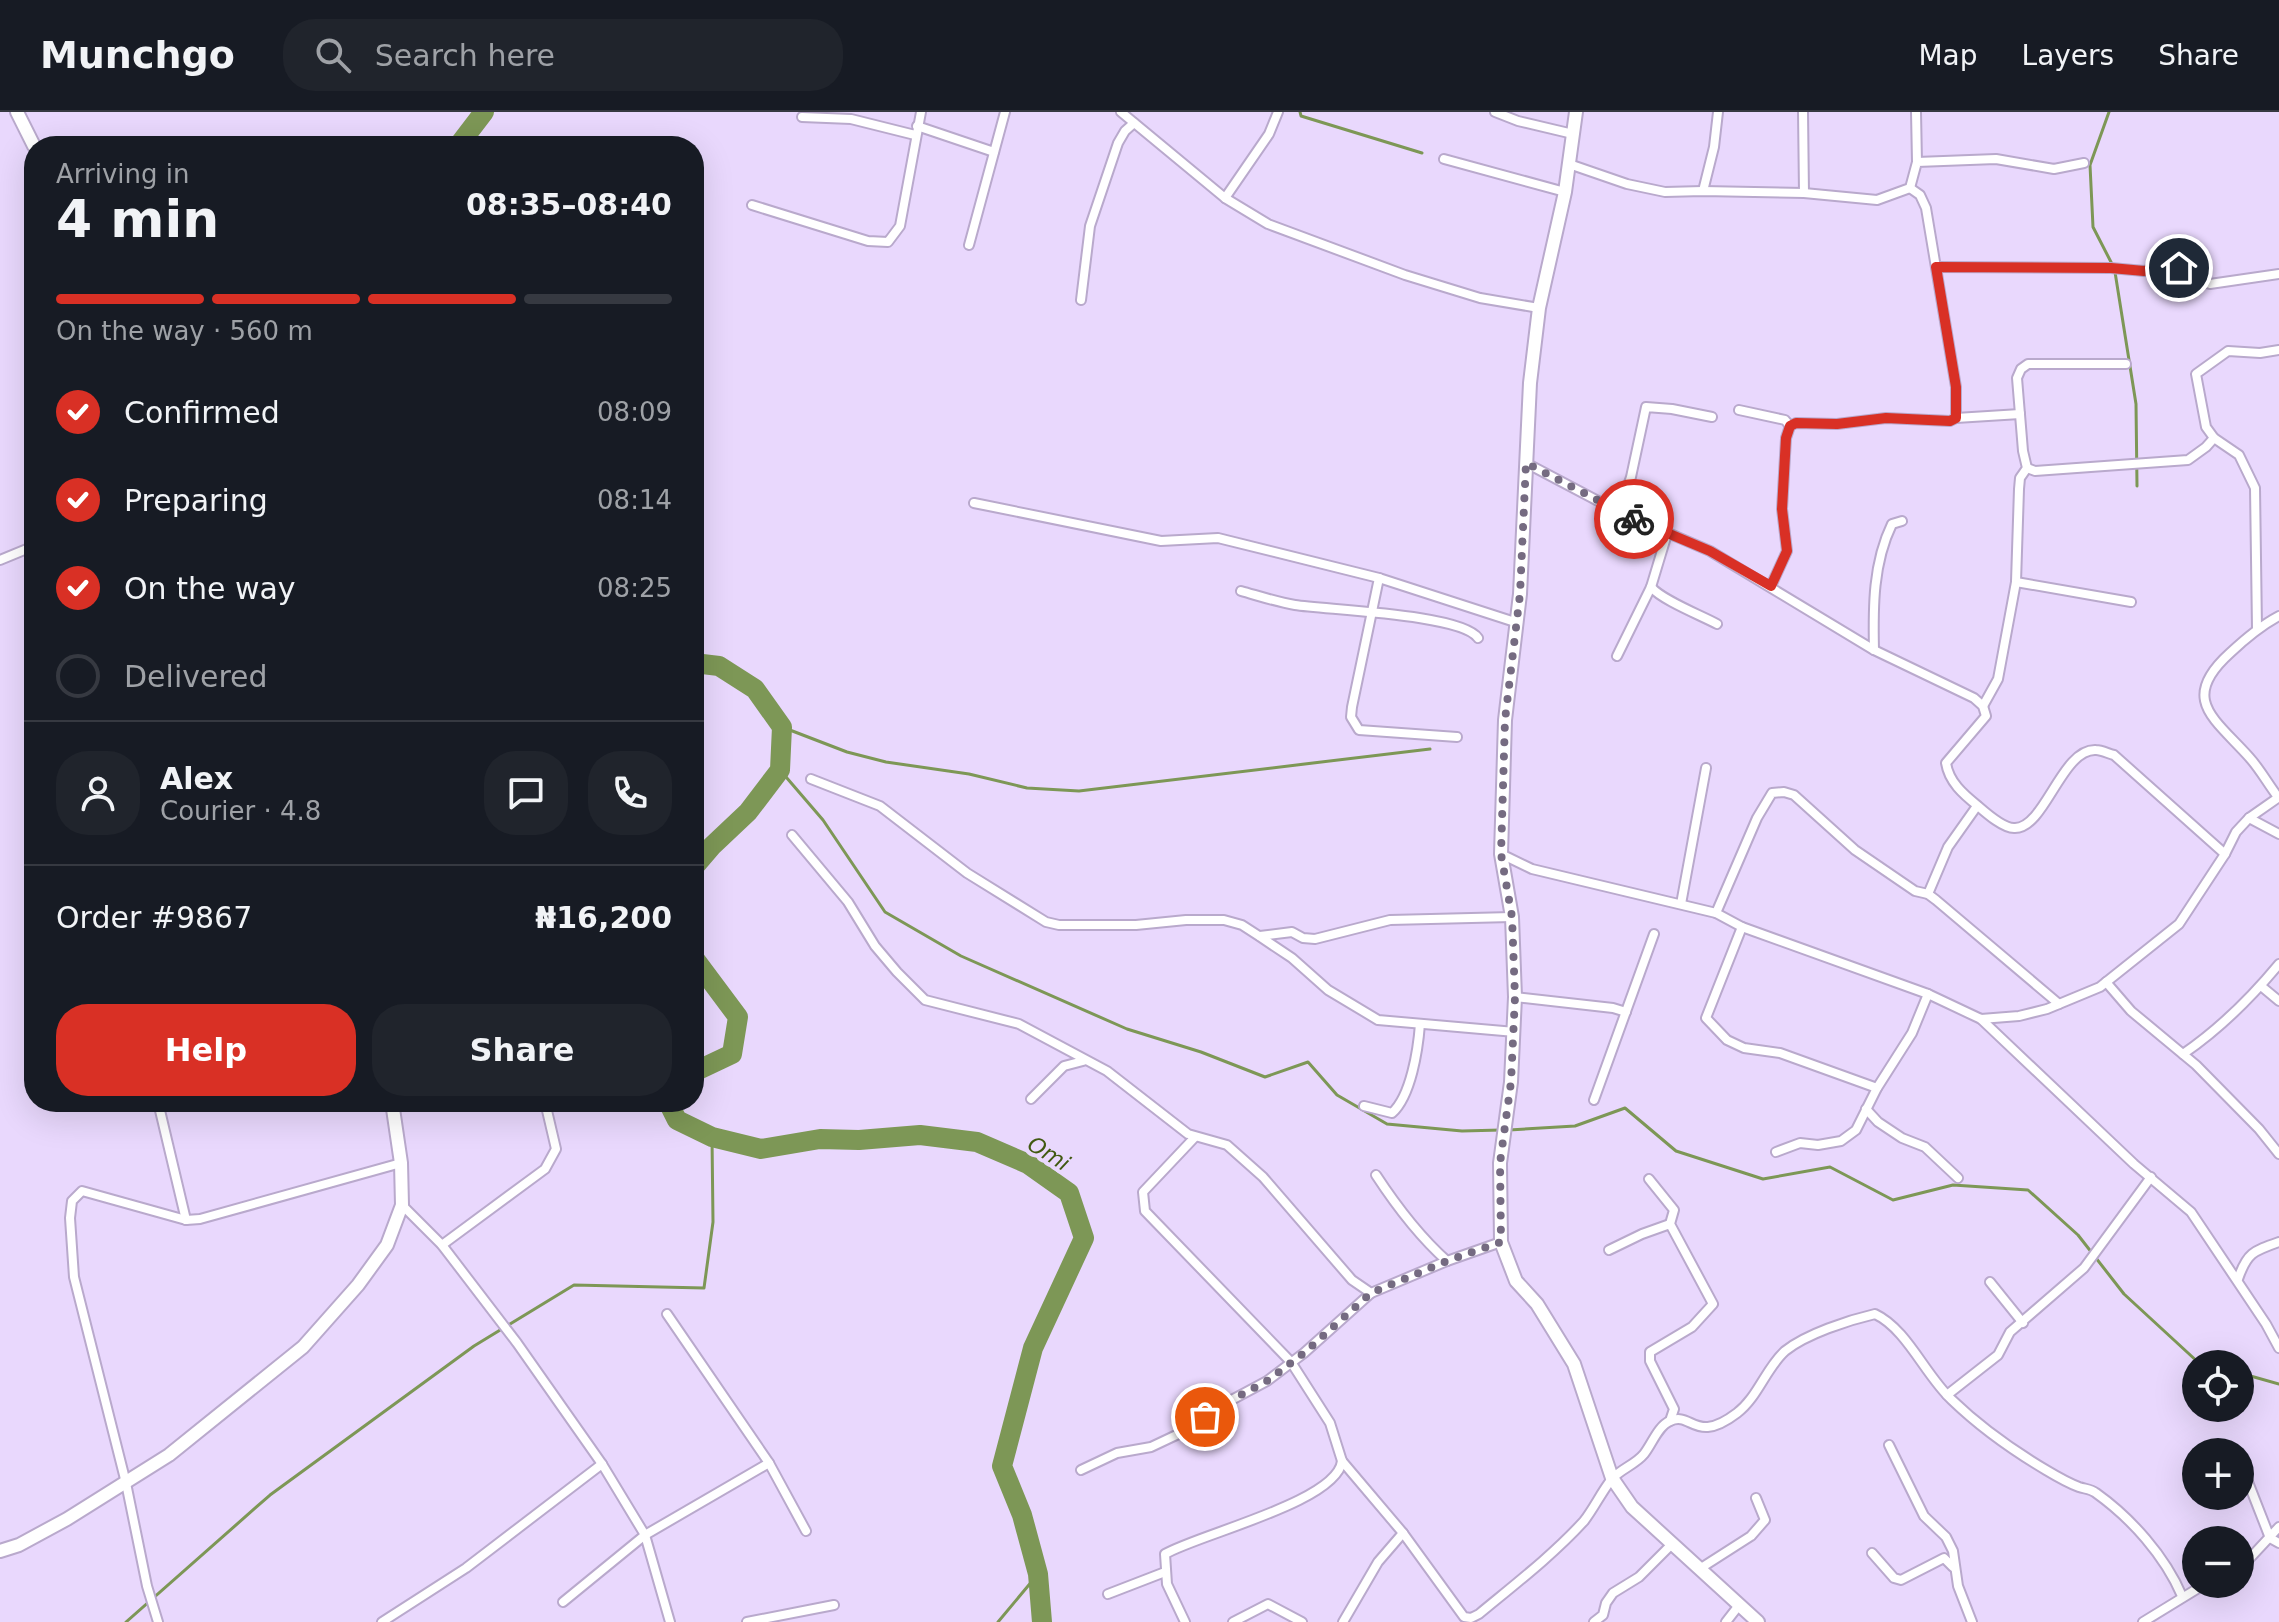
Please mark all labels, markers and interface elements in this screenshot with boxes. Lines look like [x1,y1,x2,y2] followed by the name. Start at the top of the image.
[283,19,843,91] search box
[40,33,235,77] text: Munchgo
[311,33,355,77] icon: search
[375,38,555,73] text: Search here
[1918,39,1978,72] text: Map
[2022,39,2114,72] text: Layers
[2158,39,2239,72] text: Share
[56,159,190,189] text: Arriving in
[466,187,672,222] text: 08:35–08:40
[56,189,219,249] text: 4 min
[2145,234,2213,302] pin
[2157,246,2201,290] icon: home
[56,316,313,346] text: On the way · 560 m
[56,390,100,434] icon: check
[124,395,280,430] text: Confirmed
[597,397,672,427] text: 08:09
[56,478,100,522] icon: check
[1594,479,1674,559] courier
[124,483,268,518] text: Preparing
[597,485,672,515] text: 08:14
[1612,497,1656,541] icon: bike
[56,566,100,610] icon: check
[124,571,296,606] text: On the way
[597,573,672,603] text: 08:25
[124,659,268,694] text: Delivered
[56,751,140,835] button: person
[484,751,568,835] button: chat
[588,751,672,835] button: phone
[160,761,233,796] text: Alex
[160,796,321,826] text: Courier · 4.8
[56,900,252,935] text: Order #9867
[535,900,672,935] text: ₦16,200
[56,1004,356,1096] button: Help
[372,1004,672,1096] button: Share
[1023,1131,1074,1176] water label: Omi
[2182,1350,2254,1598] map controls
[2182,1350,2254,1422] button: locate
[1171,1383,1239,1451] pin
[1183,1395,1227,1439] icon: bag
[2182,1438,2254,1510] button: +
[2182,1526,2254,1598] button: −

